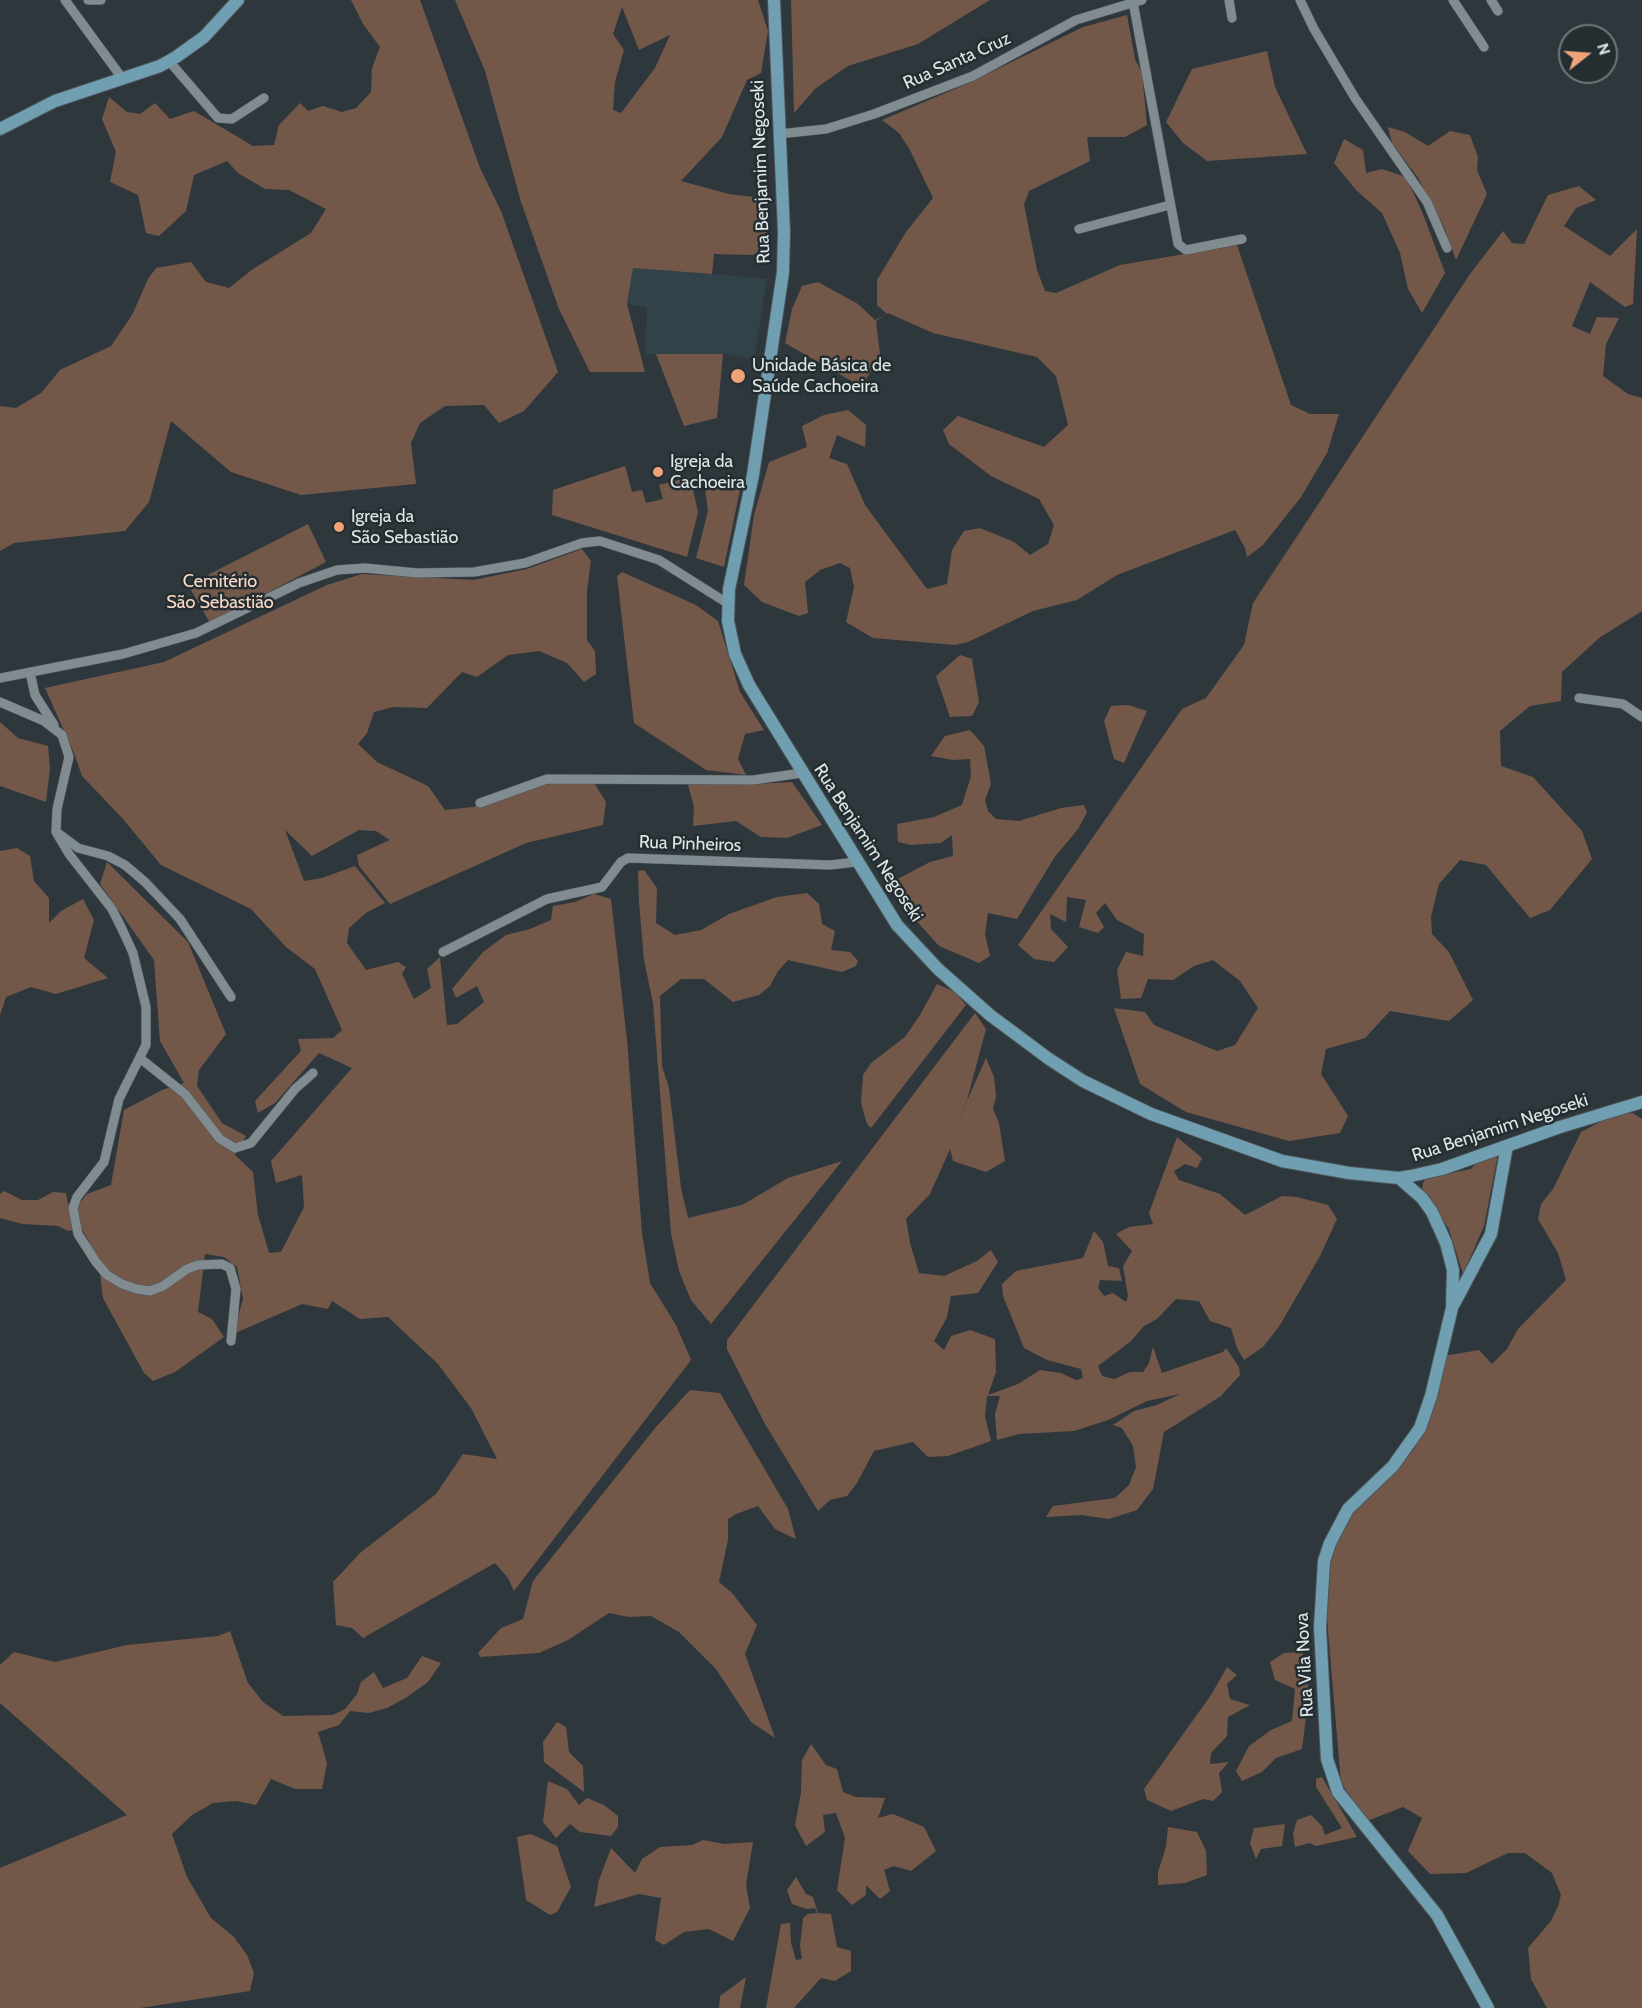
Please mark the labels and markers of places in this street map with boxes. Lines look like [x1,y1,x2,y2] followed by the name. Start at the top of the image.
[752,355,891,398] place label: Unidade Básica de Saúde Cachoeira
[729,367,747,385] marker: Unidade Básica de Saúde Cachoeira
[670,451,745,494] place label: Igreja da Cachoeira
[651,465,665,479] marker: Igreja da Cachoeira
[351,506,458,548] place label: Igreja da São Sebastião
[332,520,346,534] marker: Igreja da São Sebastião

